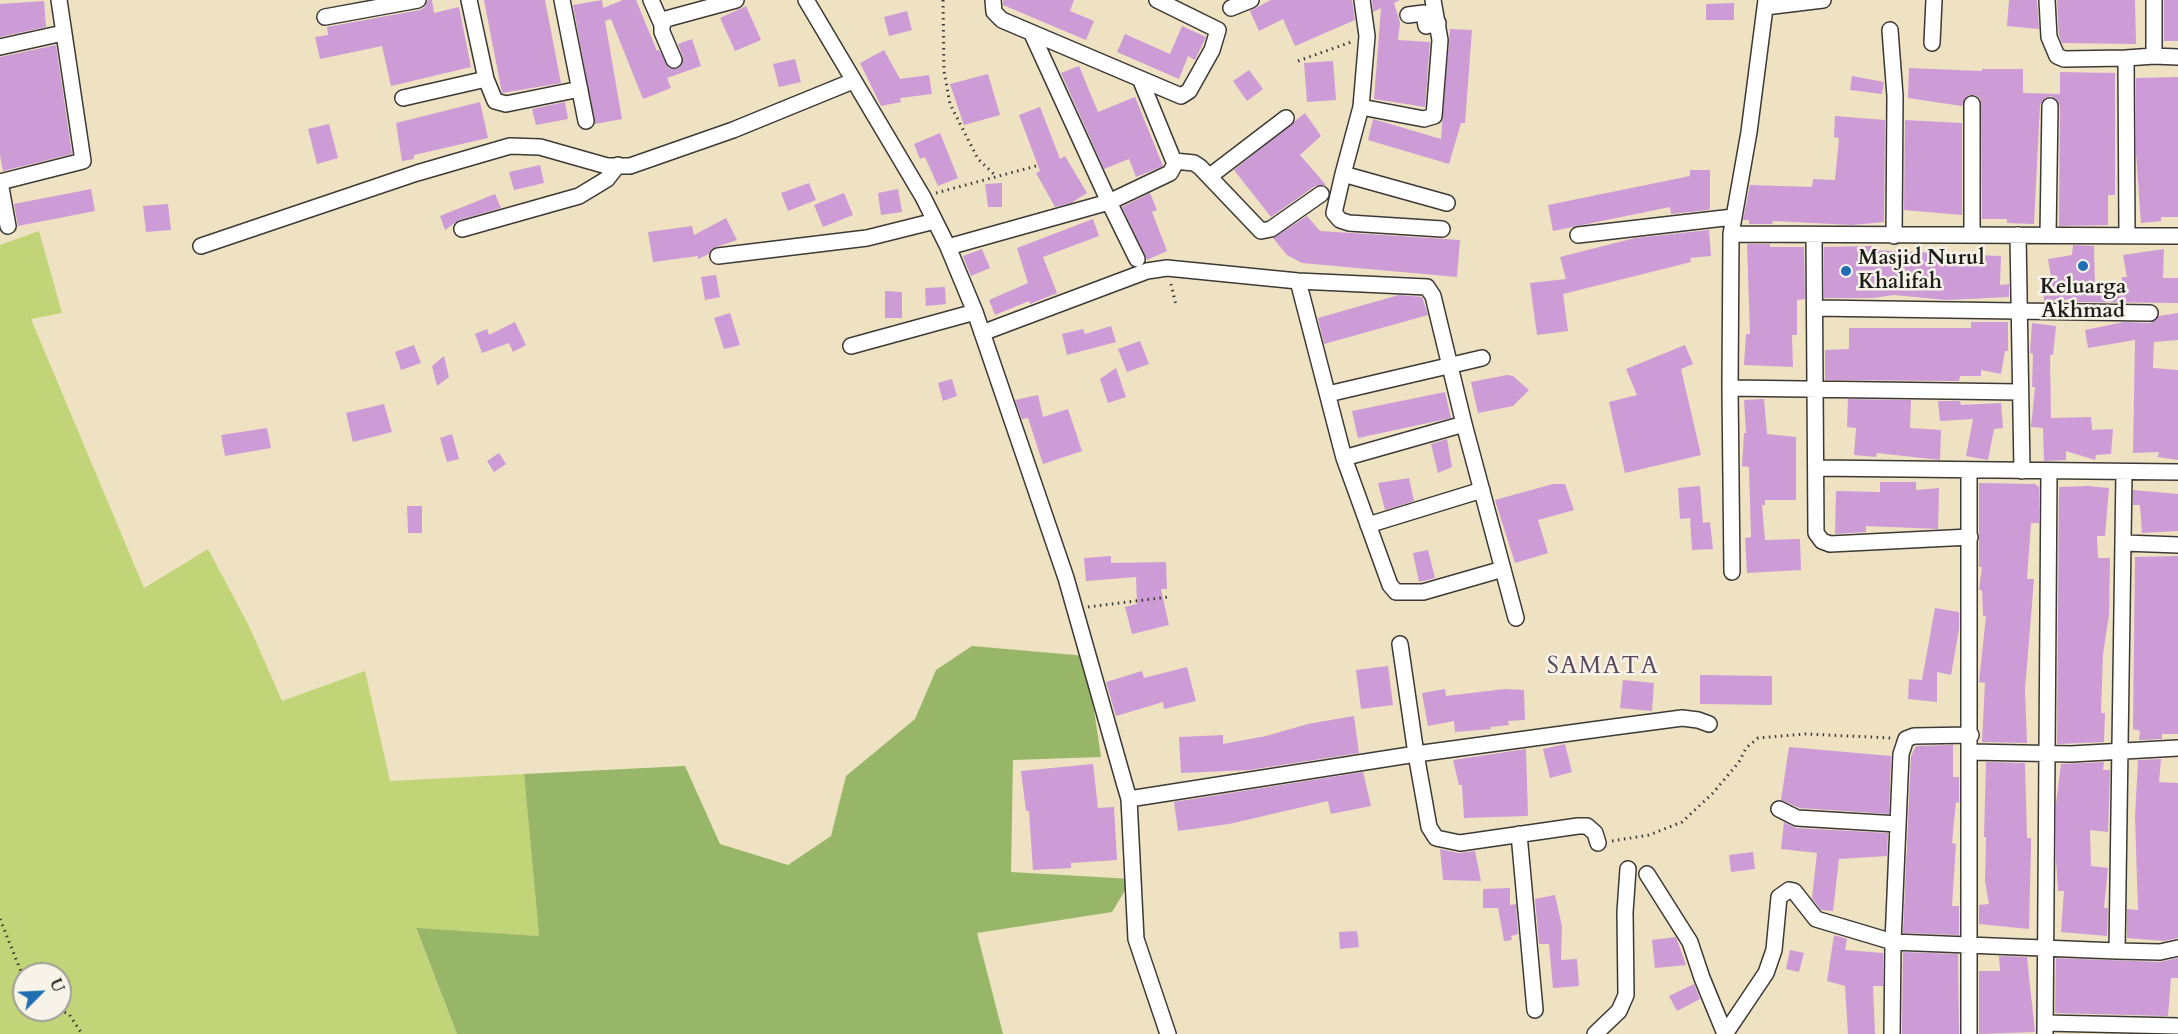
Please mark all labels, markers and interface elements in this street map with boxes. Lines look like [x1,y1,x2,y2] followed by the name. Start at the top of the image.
[1858,246,1985,296] place label: Masjid Nurul Khalifah
[2076,259,2090,273] marker: Keluarga Akhmad
[1839,264,1853,278] marker: Masjid Nurul Khalifah
[2040,275,2126,325] place label: Keluarga Akhmad
[1547,653,1659,681] district label: SAMATA
[12,962,72,1022] north arrow
[44,975,69,996] text: U

